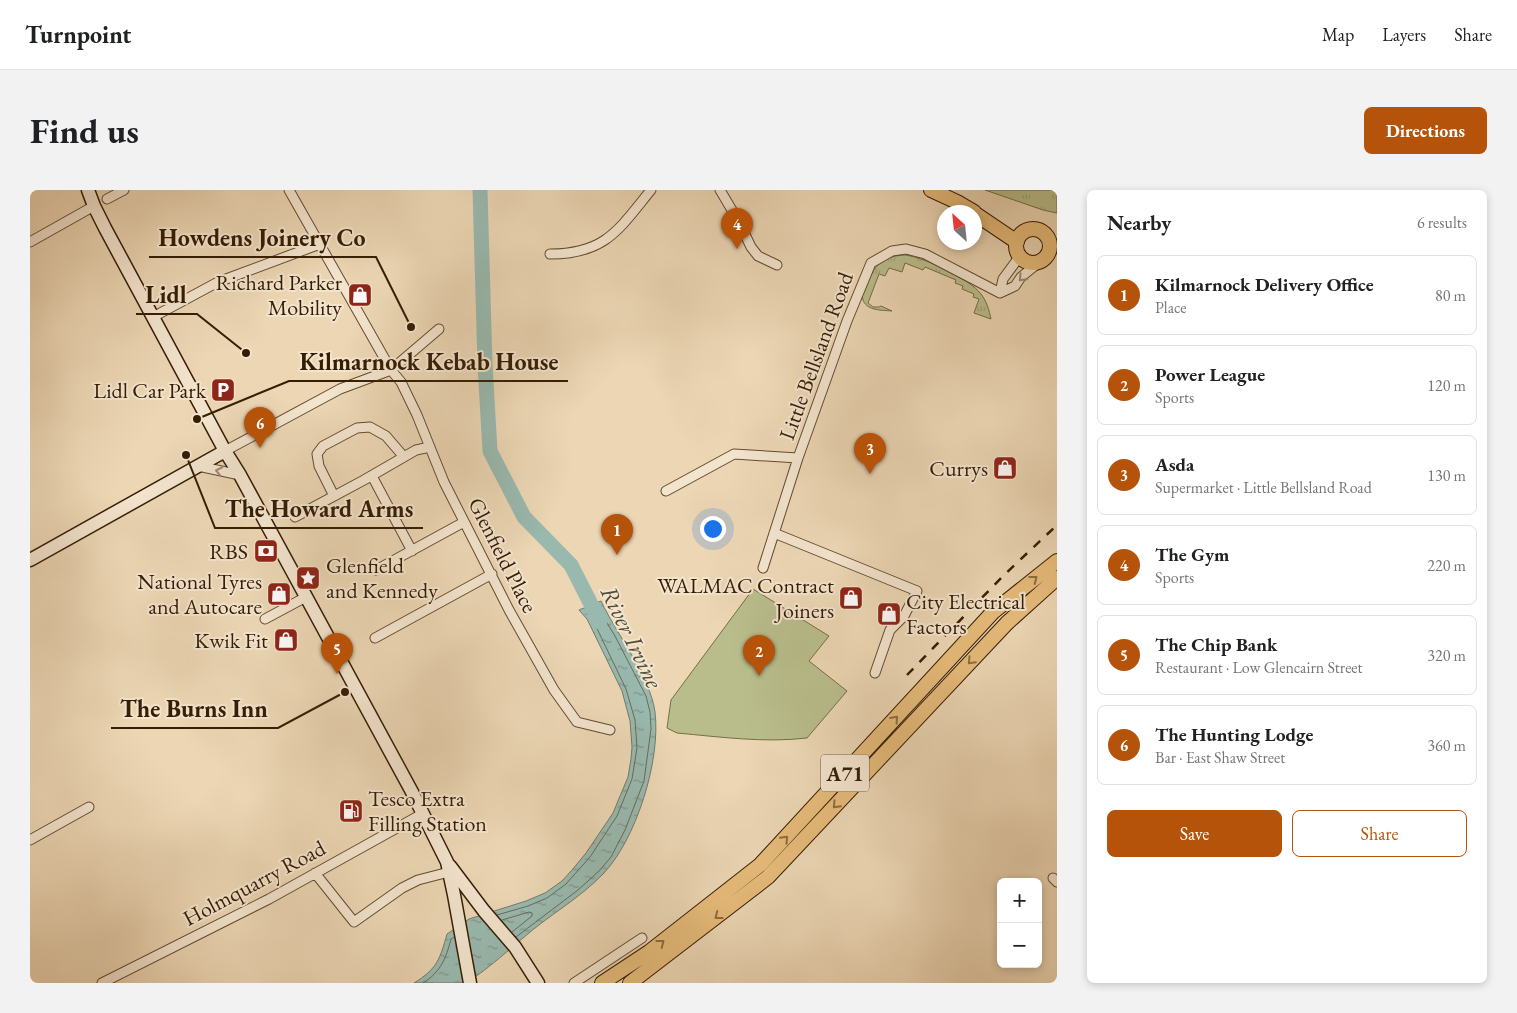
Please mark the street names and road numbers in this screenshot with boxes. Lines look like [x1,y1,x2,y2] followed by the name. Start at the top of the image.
[772,267,860,444] street label: Little Bellsland Road
[462,492,545,618] street label: Glenfield Place
[821,754,869,792] road number: A71
[178,833,331,933] street label: Holmquarry Road

